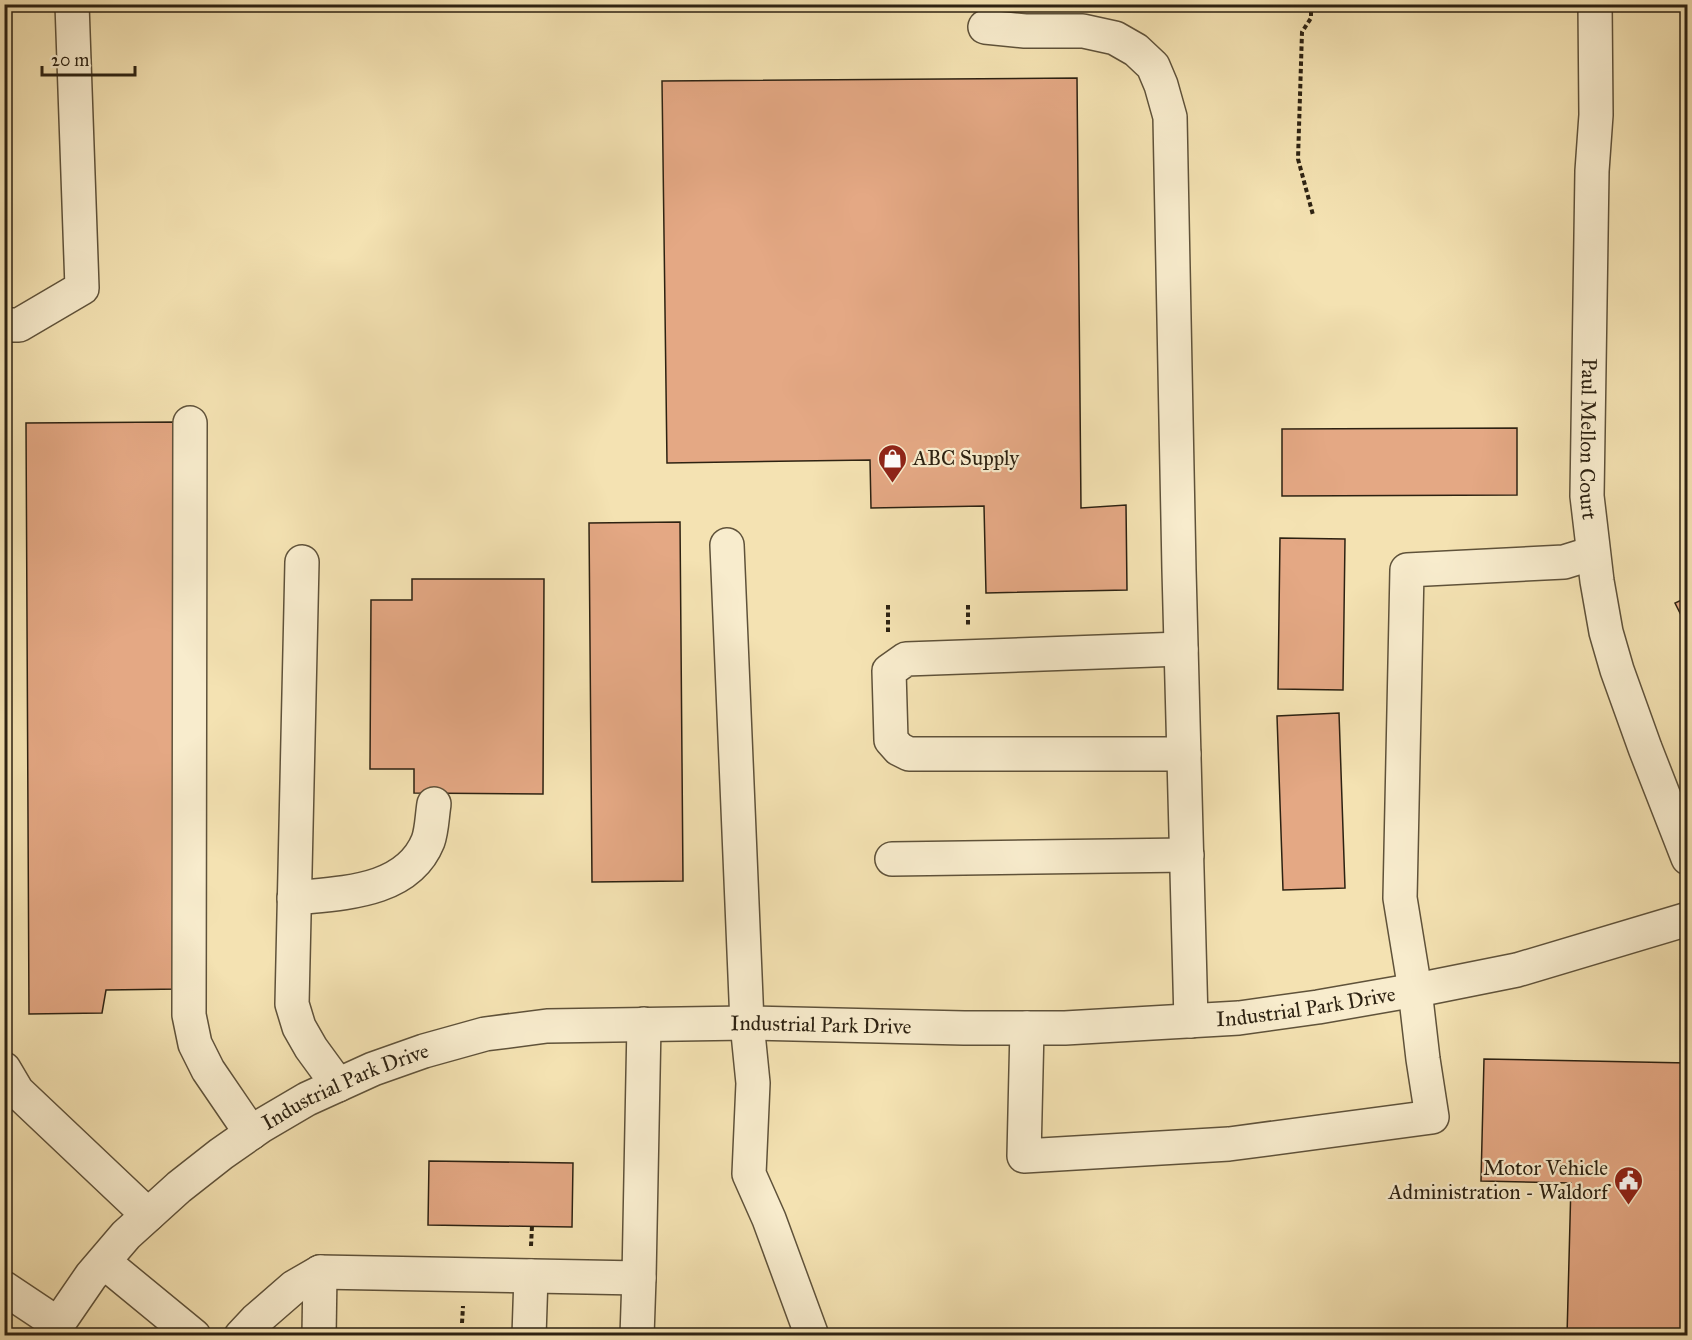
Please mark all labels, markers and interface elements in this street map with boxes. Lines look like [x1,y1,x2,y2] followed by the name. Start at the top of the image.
[42,39,135,77] scale bar
[51,49,89,71] text: 20 m
[1574,358,1603,522] street label: Paul Mellon Court
[876,442,908,484] shop icon: ABC Supply
[912,445,1020,471] place label: ABC Supply
[1215,981,1398,1032] street label: Industrial Park Drive
[730,1010,912,1040] street label: Industrial Park Drive
[257,1037,432,1136] street label: Industrial Park Drive
[1388,1155,1611,1205] place label: Motor Vehicle Administration - Waldorf
[1613,1164,1645,1206] public building icon: Motor Vehicle Administration - Waldorf

